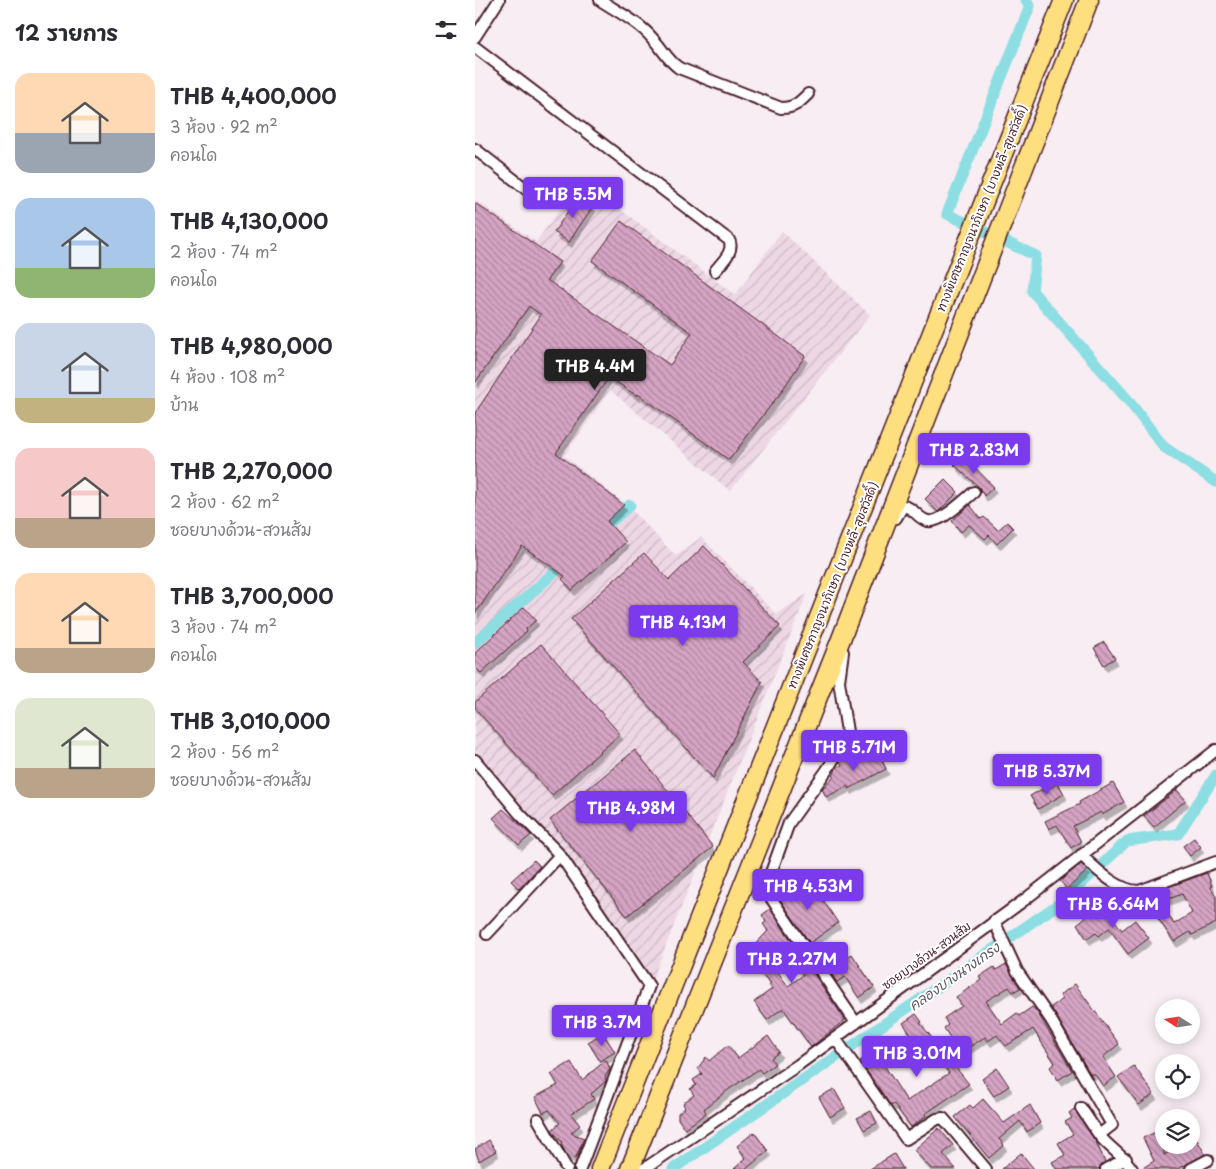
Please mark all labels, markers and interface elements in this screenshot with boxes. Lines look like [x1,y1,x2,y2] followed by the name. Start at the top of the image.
[15,16,118,48] text: 12 รายการ
[432,16,460,44] icon: filters
[170,79,337,111] text: THB 4,400,000
[55,93,115,153] icon: home
[930,101,1032,315] street label: ทางพิเศษกาญจนาภิเษก (บางพลี-สุขสวัสดิ์)
[170,114,278,138] text: 3 ห้อง · 92 m²
[170,142,217,166] text: คอนโด
[521,176,625,219] pin: THB 5.5M
[534,181,612,205] text: THB 5.5M
[170,204,328,236] text: THB 4,130,000
[55,218,115,278] icon: home
[170,239,278,263] text: 2 ห้อง · 74 m²
[170,267,217,291] text: คอนโด
[170,329,333,361] text: THB 4,980,000
[55,343,115,403] icon: home
[543,348,647,391] pin: THB 4.4M
[555,353,635,377] text: THB 4.4M
[170,364,285,388] text: 4 ห้อง · 108 m²
[170,392,198,416] text: บ้าน
[917,432,1031,475] pin: THB 2.83M
[929,437,1019,461] text: THB 2.83M
[170,454,333,486] text: THB 2,270,000
[55,468,115,528] icon: home
[781,478,883,692] street label: ทางพิเศษกาญจนาภิเษก (บางพลี-สุขสวัสดิ์)
[170,489,280,513] text: 2 ห้อง · 62 m²
[170,517,312,541] text: ซอยบางด้วน-สวนส้ม
[170,579,333,611] text: THB 3,700,000
[55,593,115,653] icon: home
[626,604,740,647] pin: THB 4.13M
[640,609,726,633] text: THB 4.13M
[170,614,277,638] text: 3 ห้อง · 74 m²
[170,642,217,666] text: คอนโด
[170,704,330,736] text: THB 3,010,000
[55,718,115,778] icon: home
[797,730,911,772] pin: THB 5.71M
[812,734,896,758] text: THB 5.71M
[170,739,280,763] text: 2 ห้อง · 56 m²
[990,754,1104,796] pin: THB 5.37M
[1004,758,1090,782] text: THB 5.37M
[170,767,312,791] text: ซอยบางด้วน-สวนส้ม
[574,790,688,833] pin: THB 4.98M
[587,795,675,819] text: THB 4.98M
[751,868,865,911] pin: THB 4.53M
[763,873,853,897] text: THB 4.53M
[1056,886,1170,929] pin: THB 6.64M
[1067,891,1159,915] text: THB 6.64M
[878,917,974,993] street label: ซอยบางด้วน-สวนส้ม
[904,936,1004,1015] water label: คลองบางนางเกรง
[735,942,849,984] pin: THB 2.27M
[747,946,837,970] text: THB 2.27M
[1155,999,1200,1044] north arrow
[1155,999,1200,1154] map controls
[550,1004,654,1047] pin: THB 3.7M
[563,1009,641,1033] text: THB 3.7M
[860,1036,974,1078] pin: THB 3.01M
[873,1040,961,1064] text: THB 3.01M
[1155,1054,1200,1099] button: locate
[1155,1109,1200,1154] button: layers

